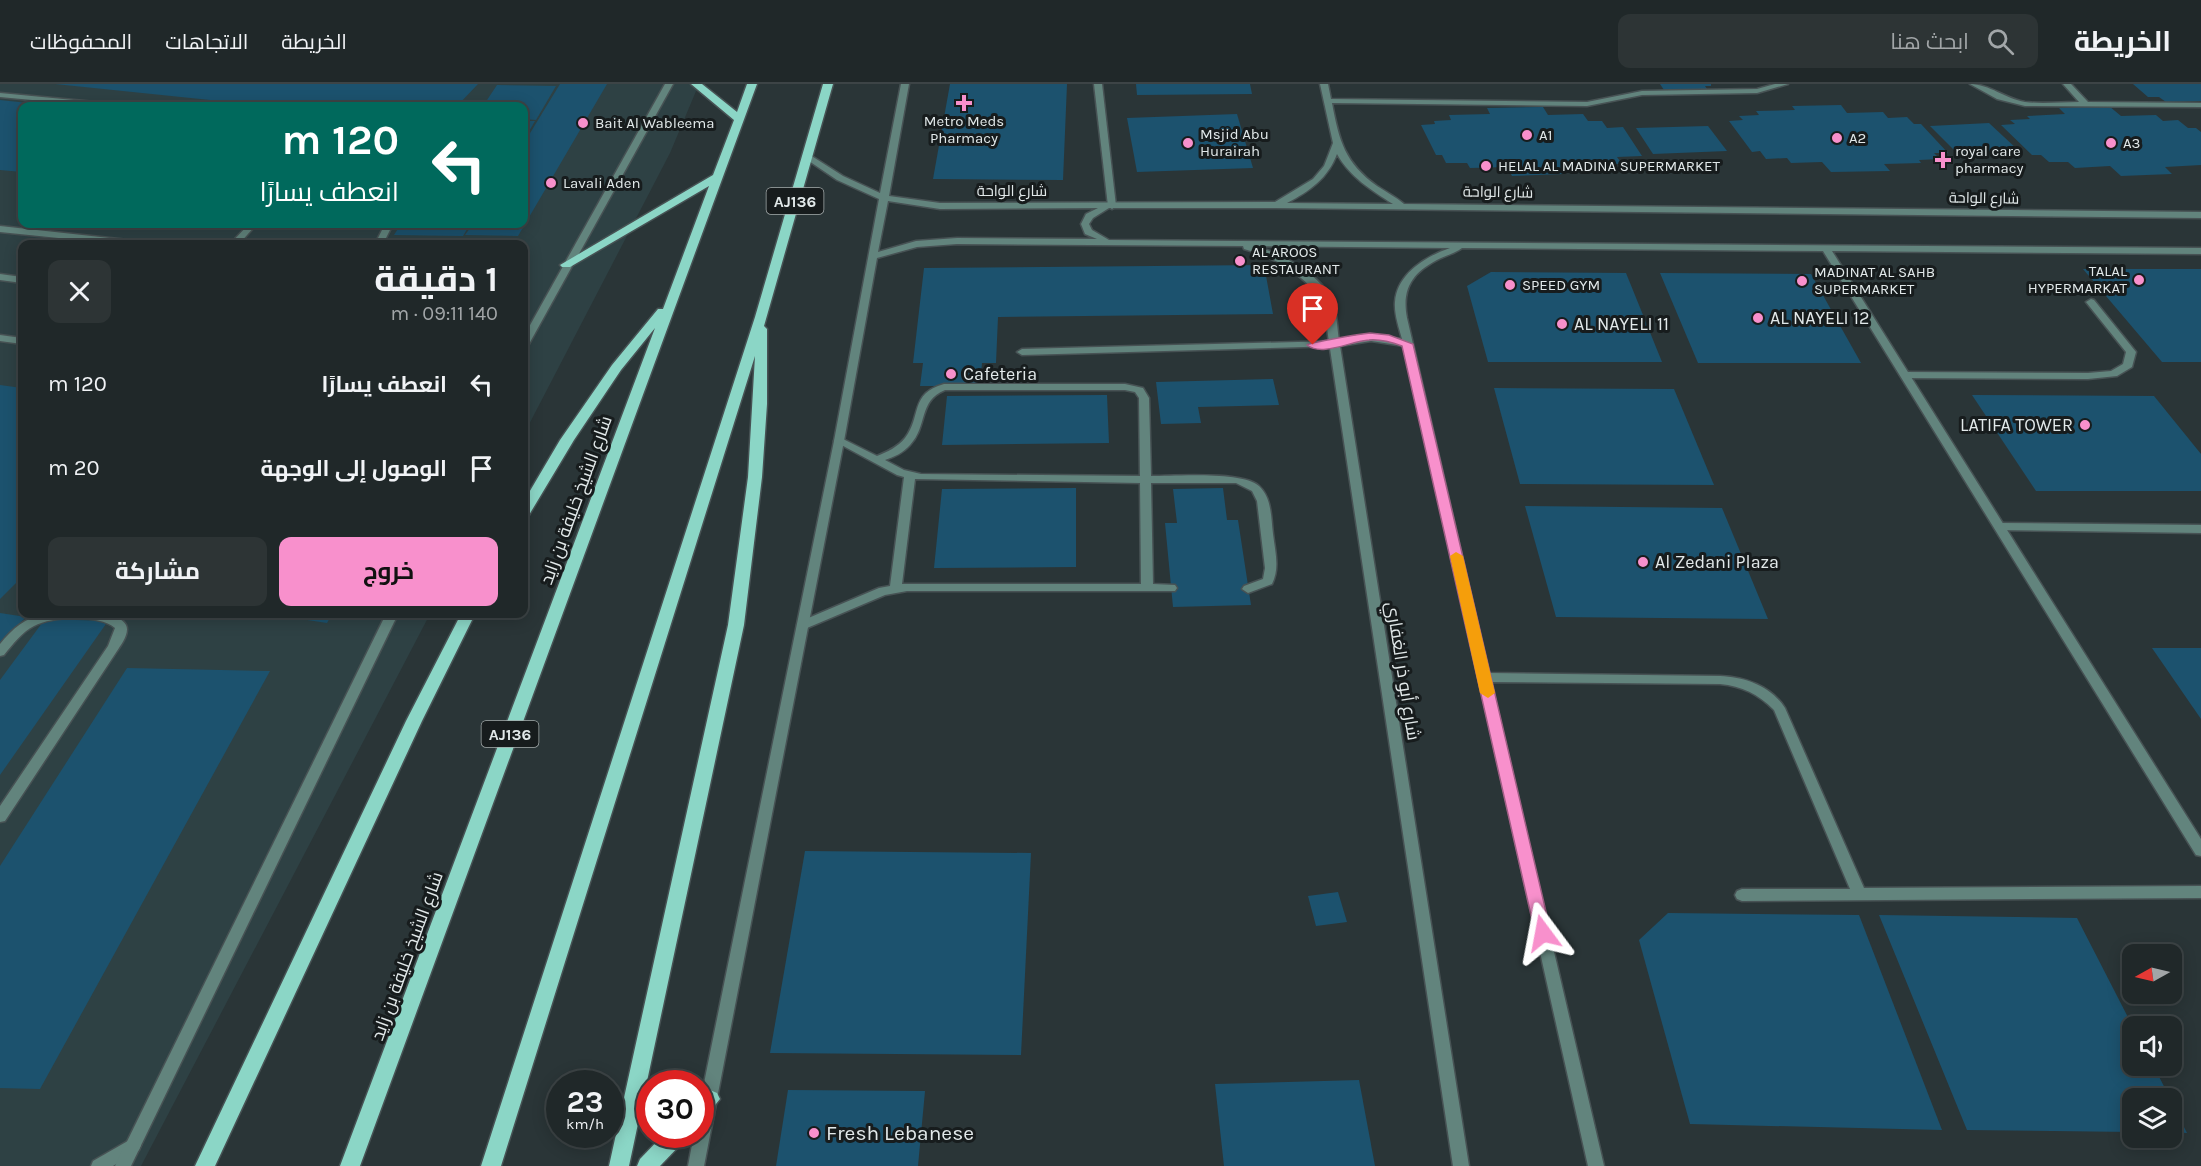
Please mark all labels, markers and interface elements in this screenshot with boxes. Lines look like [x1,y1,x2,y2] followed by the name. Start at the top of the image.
[1618,14,2038,68] search box
[1984,25,2017,58] icon: search
[2074,25,2171,58] text: الخريطة
[1890,29,1969,55] text: ابحث هنا
[30,30,132,54] text: المحفوظات
[165,30,248,54] text: الاتجاهات
[281,30,347,54] text: الخريطة
[957,96,971,110] marker: Metro Meds Pharmacy
[924,112,1004,147] place label: Metro Meds Pharmacy
[595,114,715,132] place label: Bait Al Wableema
[282,115,399,165] text: 120 m
[576,116,590,130] marker: Bait Al Wableema
[1200,125,1269,160] place label: Msjid Abu Hurairah
[420,126,498,204] icon: left
[1539,126,1553,144] place label: A1
[1520,128,1534,142] marker: A1
[1849,129,1866,147] place label: A2
[1830,131,1844,145] marker: A2
[2123,134,2140,152] place label: A3
[1181,136,1195,150] marker: Msjid Abu Hurairah
[2104,136,2118,150] marker: A3
[1955,142,2024,177] place label: royal care pharmacy
[1936,153,1950,167] marker: royal care pharmacy
[1498,157,1721,175] place label: HELAL AL MADINA SUPERMARKET
[1479,159,1493,173] marker: HELAL AL MADINA SUPERMARKET
[563,174,641,192] place label: Lavali Aden
[259,176,399,208] text: انعطف يسارًا
[544,176,558,190] marker: Lavali Aden
[977,182,1047,202] street label: شارع الواحة
[1463,182,1533,204] street label: شارع الواحة
[766,188,824,214] road number: AJ136
[1949,188,2019,210] street label: شارع الواحة
[1252,243,1340,278] place label: AL AROOS RESTAURANT
[1233,254,1247,268] marker: AL AROOS RESTAURANT
[374,258,498,300] text: 1 دقيقة
[48,260,111,323] button: close
[2028,262,2127,297] place label: TALAL HYPERMARKAT
[1814,263,1935,298] place label: MADINAT AL SAHB SUPERMARKET
[2132,273,2146,287] marker: TALAL HYPERMARKAT
[1795,274,1809,288] marker: MADINAT AL SAHB SUPERMARKET
[1522,276,1600,294] place label: SPEED GYM
[1503,278,1517,292] marker: SPEED GYM
[1287,283,1338,345] pin
[1296,292,1329,325] icon: arrive
[391,302,498,325] text: 140 m · 09:11
[1770,307,1869,329] place label: AL NAYELI 12
[1751,311,1765,325] marker: AL NAYELI 12
[1574,313,1669,335] place label: AL NAYELI 11
[1555,317,1569,331] marker: AL NAYELI 11
[963,363,1037,385] place label: Cafeteria
[944,367,958,381] marker: Cafeteria
[465,368,498,401] icon: left
[48,371,107,397] text: 120 m
[321,372,447,398] text: انعطف يسارًا
[535,413,618,588] street label: شارع الشيخ خليفة بن زايد
[1960,414,2073,436] place label: LATIFA TOWER
[2078,418,2092,432] marker: LATIFA TOWER
[465,452,498,485] icon: arrive
[48,455,100,481] text: 20 m
[261,456,447,482] text: الوصول إلى الوجهة
[48,537,267,606] button: مشاركة
[279,537,498,606] button: خروج
[1655,551,1779,573] place label: Al Zedani Plaza
[1636,555,1650,569] marker: Al Zedani Plaza
[1378,600,1425,742] street label: شارع أبو ذر الغفاري
[482,721,538,747] road number: AJ136
[366,869,449,1044] street label: شارع الشيخ خليفة بن زايد
[1511,901,1575,965] position arrow
[2122,944,2182,1004] north arrow
[2122,944,2182,1148] map controls
[2122,1016,2182,1076] button: sound
[636,1070,714,1148] speed limit sign: 30
[567,1084,603,1120] text: 23
[2122,1088,2182,1148] button: layers
[566,1115,604,1133] text: km/h
[826,1121,974,1145] place label: Fresh Lebanese
[807,1126,821,1140] marker: Fresh Lebanese

